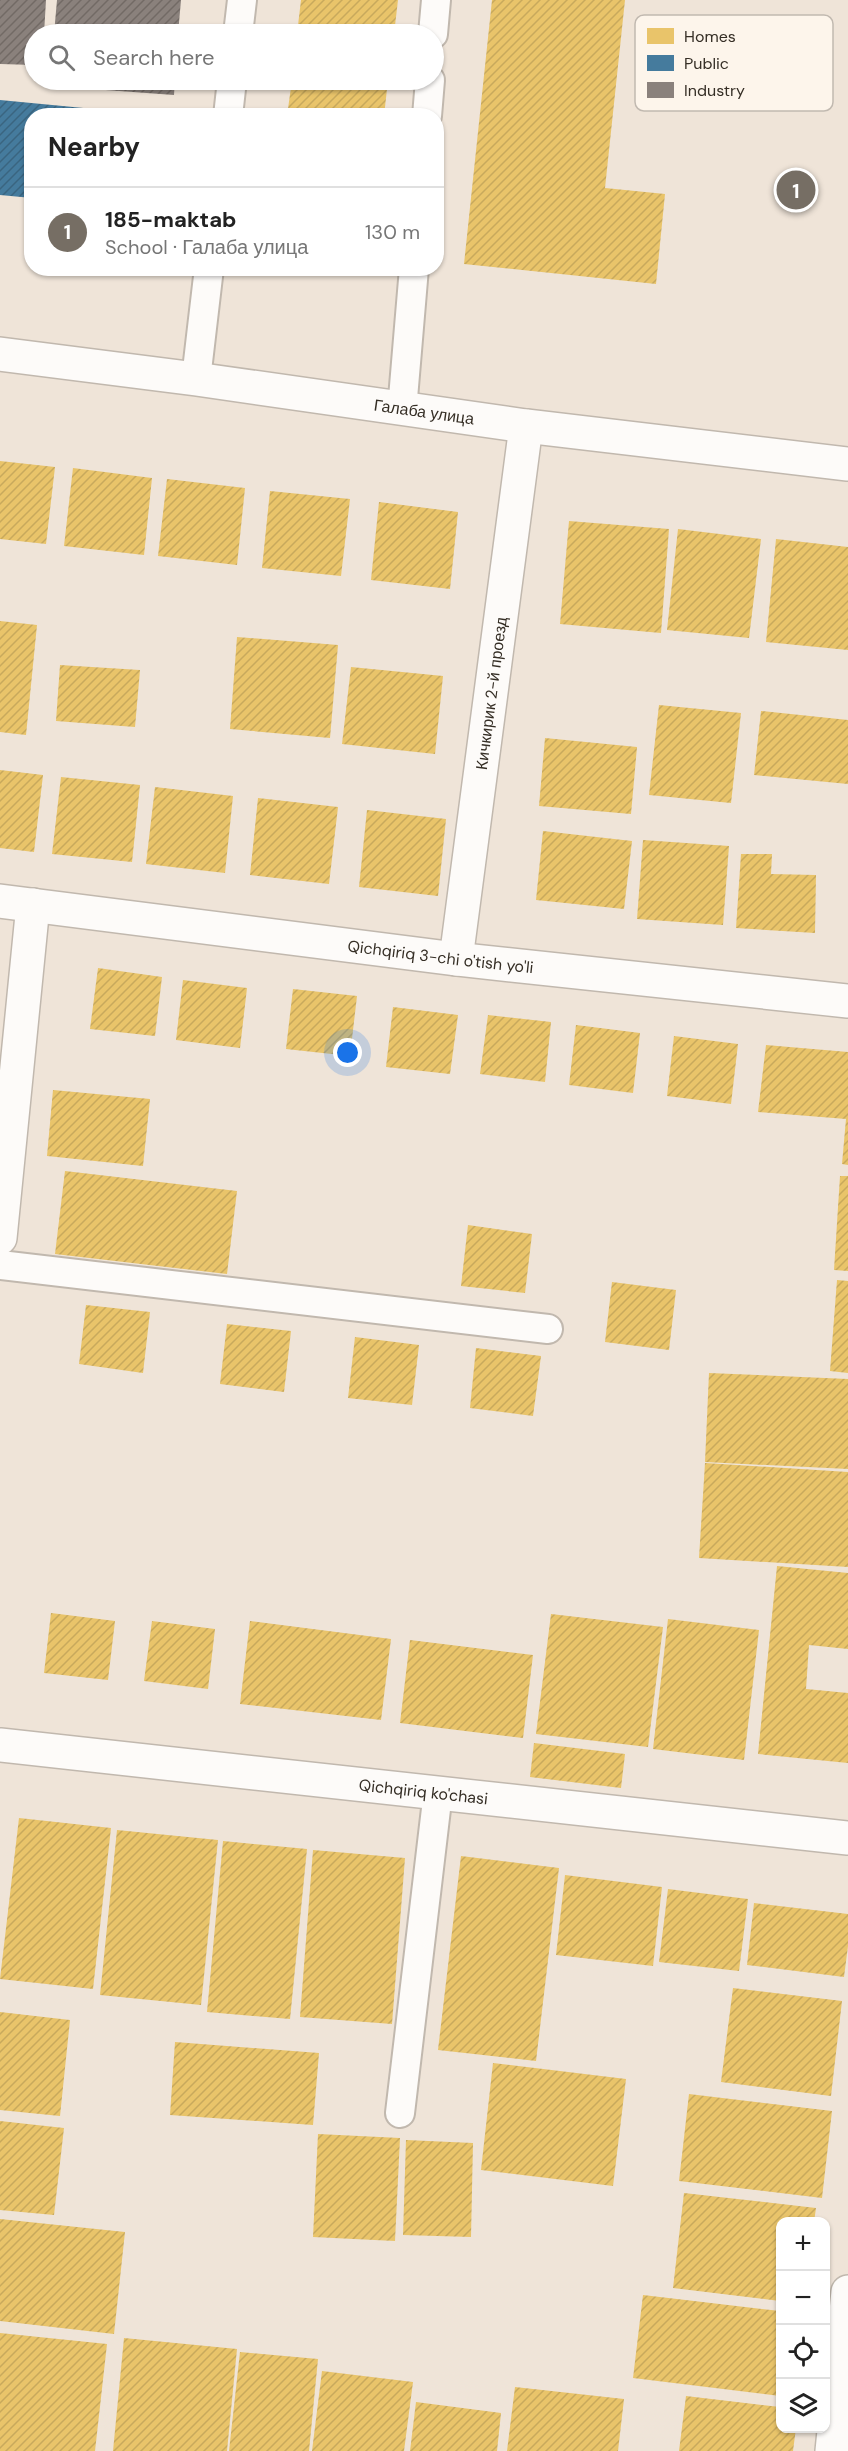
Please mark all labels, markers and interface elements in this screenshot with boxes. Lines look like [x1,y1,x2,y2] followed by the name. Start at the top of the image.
[635,15,833,111] legend
[24,24,444,90] search box
[684,26,736,47] text: Homes
[45,41,78,74] icon: search
[93,43,214,72] text: Search here
[684,53,729,74] text: Public
[684,80,745,101] text: Industry
[48,130,140,164] text: Nearby
[776,168,816,213] pin: 1
[105,205,236,234] text: 185-maktab
[64,219,71,245] text: 1
[365,219,420,245] text: 130 m
[105,234,308,260] text: School · Галаба улица
[373,394,476,430] street label: Галаба улица
[471,615,512,771] street label: Кичкирик 2-й проезд
[346,935,534,978] street label: Qichqiriq 3-chi o'tish yo'li
[333,1038,362,1067] your location
[358,1774,489,1809] street label: Qichqiriq ko'chasi
[776,2217,830,2433] map controls
[776,2217,830,2271] button: +
[776,2271,830,2325] button: −
[776,2325,830,2379] button: locate
[776,2379,830,2433] button: layers

